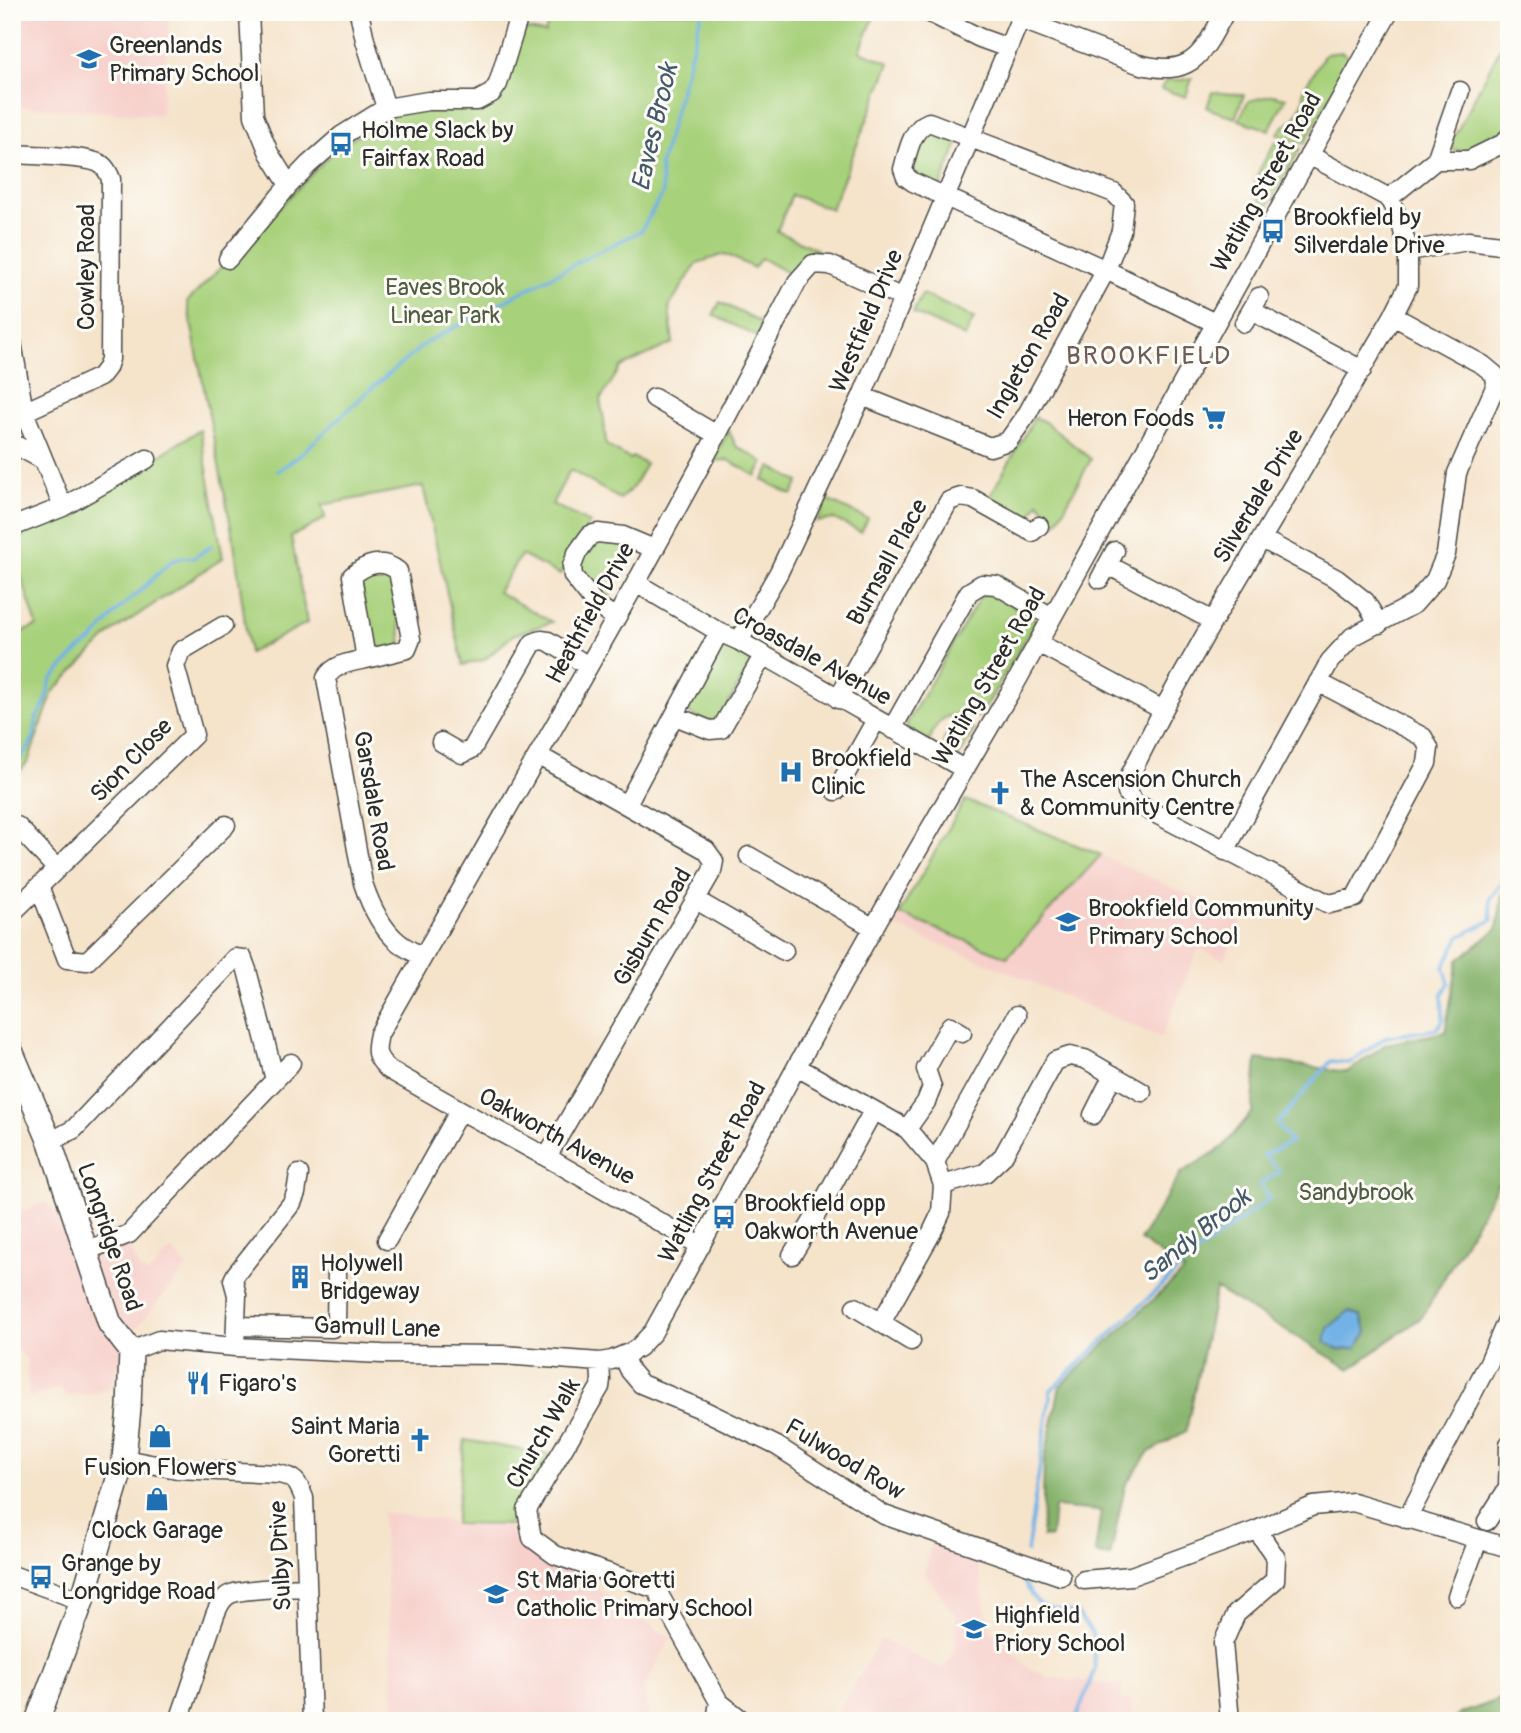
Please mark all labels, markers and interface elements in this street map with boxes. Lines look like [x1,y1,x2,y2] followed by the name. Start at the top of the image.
[109,31,259,88] place label: Greenlands Primary School
[75,45,103,73] school or university icon: Greenlands Primary School
[625,58,686,194] water label: Eaves Brook
[1205,87,1328,277] street label: Watling Street Road
[361,116,513,173] place label: Holme Slack by Fairfax Road
[327,130,355,158] bus stop icon: Holme Slack by Fairfax Road
[1293,203,1445,260] place label: Brookfield by Silverdale Drive
[72,204,101,330] street label: Cowley Road
[1259,217,1287,245] bus stop icon: Brookfield by Silverdale Drive
[823,245,910,397] street label: Westfield Drive
[385,273,505,330] park label: Eaves Brook Linear Park
[981,288,1076,424] street label: Ingleton Road
[1066,340,1232,372] district label: BROOKFIELD
[1067,404,1194,433] place label: Heron Foods
[1200,404,1228,432] supermarket icon: Heron Foods
[1207,424,1310,569] street label: Silverdale Drive
[841,494,934,630] street label: Burnsall Place
[540,537,641,689] street label: Heathfield Drive
[927,582,1052,771] street label: Watling Street Road
[727,601,896,712] street label: Croasdale Avenue
[84,712,179,808] street label: Sion Close
[347,729,400,873] street label: Garsdale Road
[811,744,912,801] place label: Brookfield Clinic
[777,758,805,786] hospital icon: Brookfield Clinic
[1020,765,1241,822] place label: The Ascension Church & Community Centre
[986,779,1014,807] church icon: The Ascension Church & Community Centre
[607,863,698,992] street label: Gisburn Road
[1088,894,1313,951] place label: Brookfield Community Primary School
[1054,908,1082,936] school or university icon: Brookfield Community Primary School
[652,1077,772,1268] street label: Watling Street Road
[474,1082,640,1191] street label: Oakworth Avenue
[71,1159,148,1315] street label: Longridge Road
[1298,1178,1414,1207] park label: Sandybrook
[1134,1180,1259,1290] water label: Sandy Brook
[744,1189,918,1246] place label: Brookfield opp Oakworth Avenue
[710,1203,738,1231] bus stop icon: Brookfield opp Oakworth Avenue
[320,1249,420,1306] place label: Holywell Bridgeway
[286,1263,314,1291] building icon: Holywell Bridgeway
[313,1311,441,1344] street label: Gamull Lane
[184,1369,212,1397] restaurant icon: Figaro's
[218,1369,297,1398] place label: Figaro's
[500,1373,587,1494] street label: Church Walk
[290,1412,400,1469] place label: Saint Maria Goretti
[780,1413,910,1506] street label: Fulwood Row
[146,1422,174,1450] shop icon: Fusion Flowers
[406,1426,434,1454] church icon: Saint Maria Goretti
[83,1453,237,1482] place label: Fusion Flowers
[143,1485,171,1513] shop icon: Clock Garage
[263,1500,298,1612] street label: Sulby Drive
[91,1516,223,1545] place label: Clock Garage
[61,1549,216,1606] place label: Grange by Longridge Road
[27,1563,55,1591] bus stop icon: Grange by Longridge Road
[516,1566,753,1623] place label: St Maria Goretti Catholic Primary School
[482,1580,510,1608] school or university icon: St Maria Goretti Catholic Primary School
[994,1601,1125,1658] place label: Highfield Priory School
[960,1615,988,1643] school or university icon: Highfield Priory School

